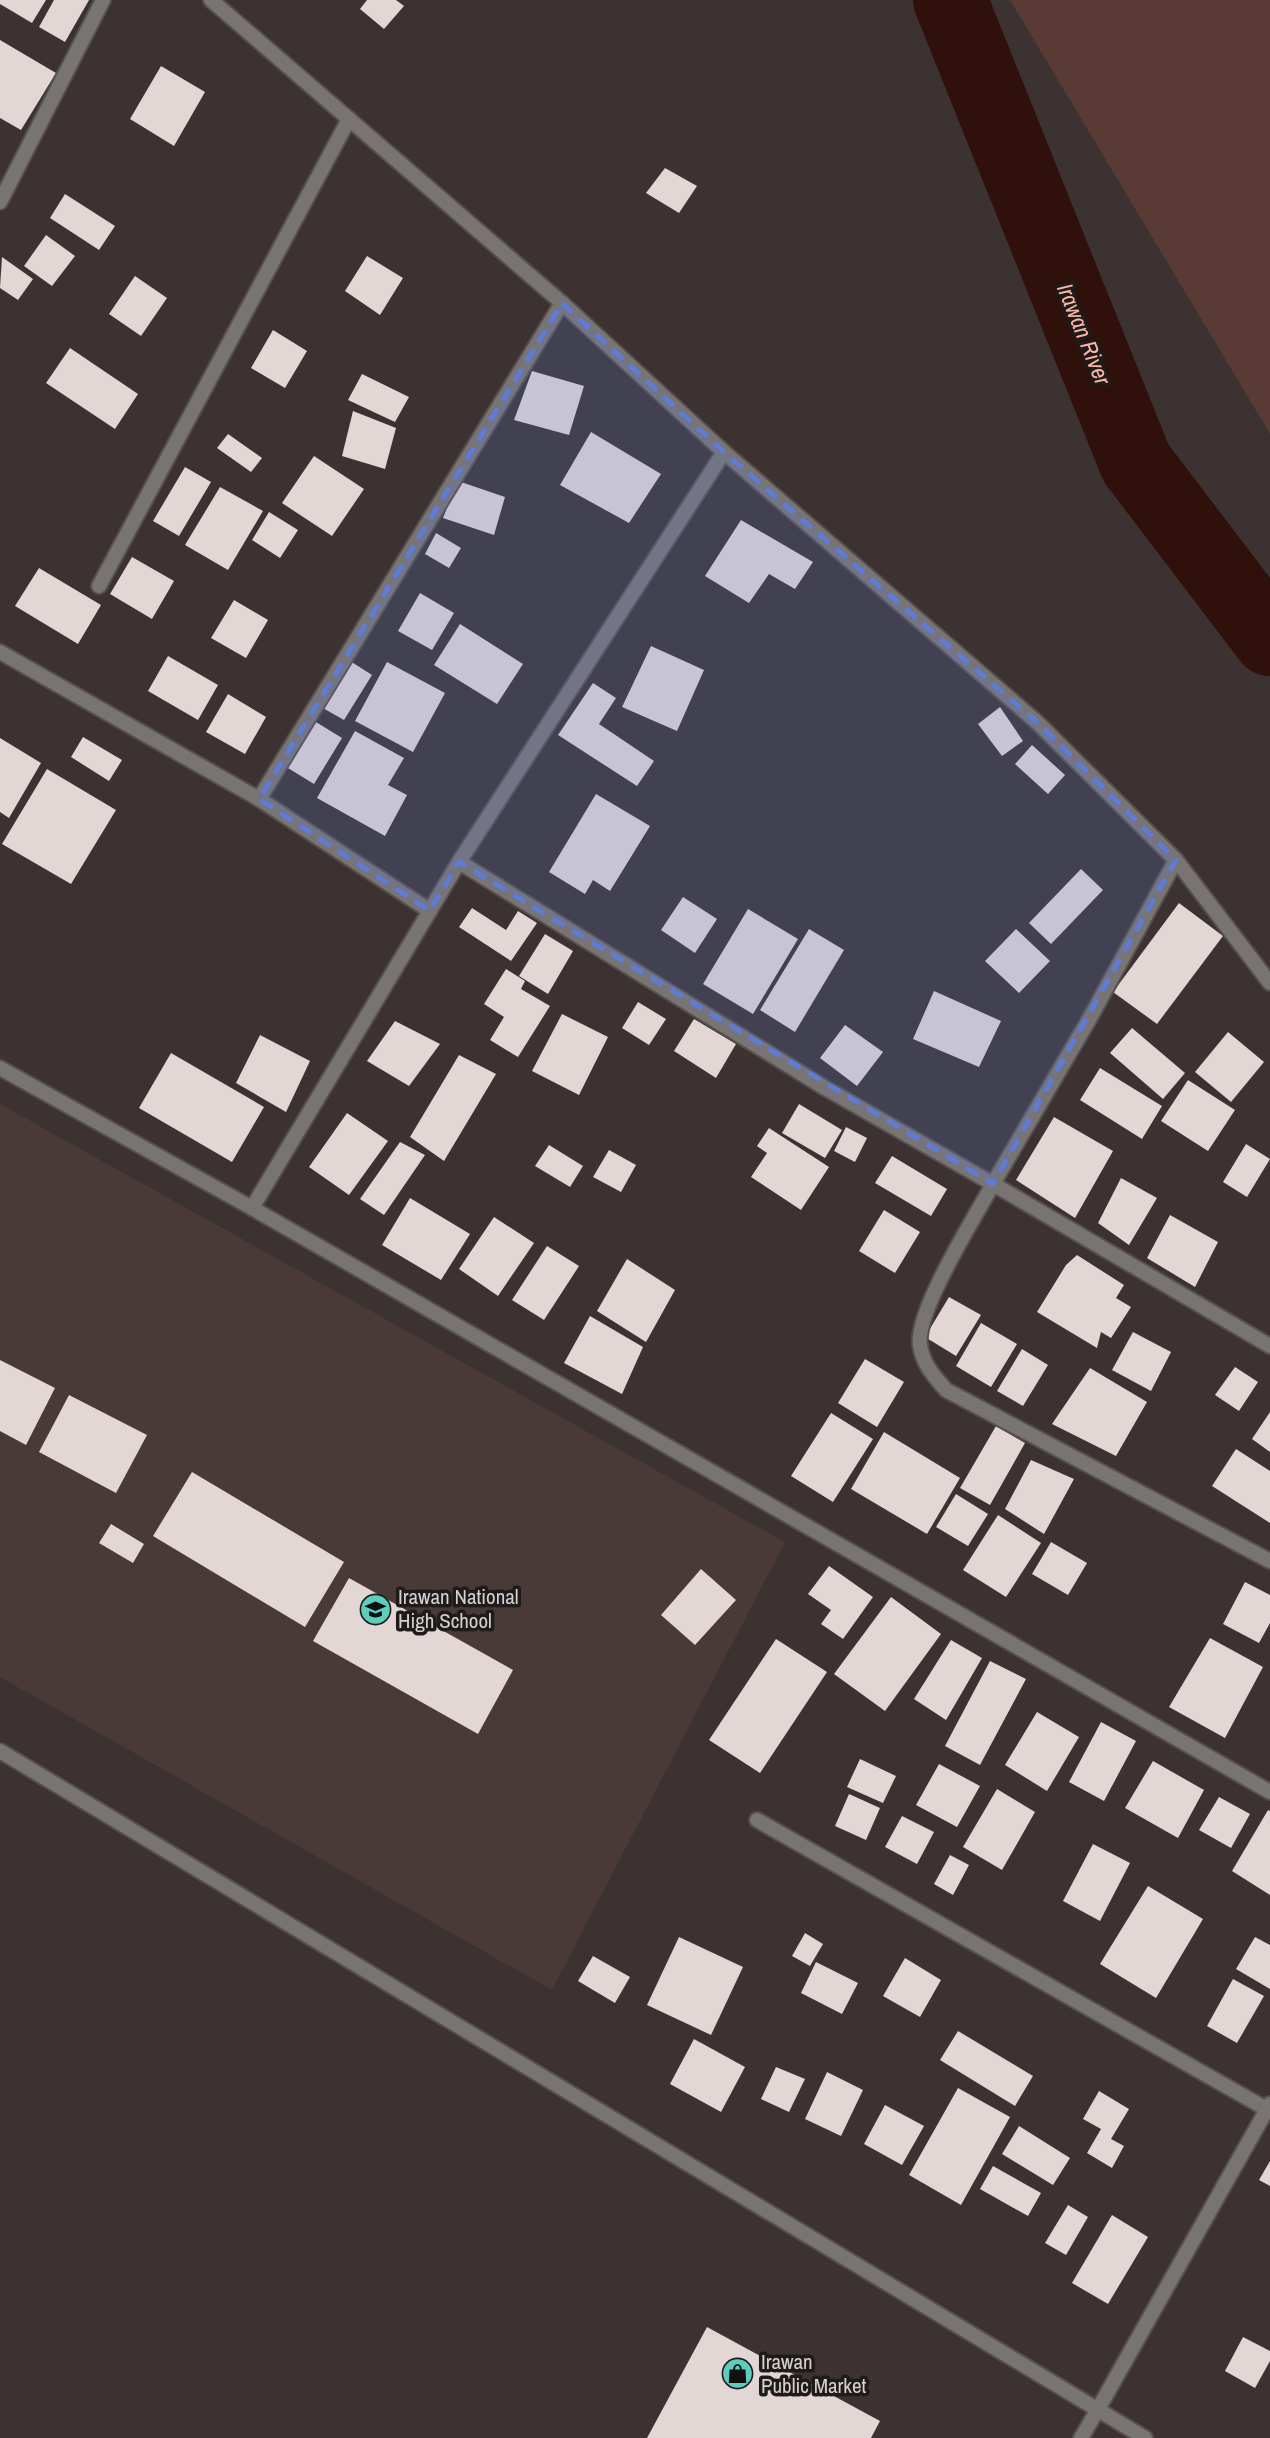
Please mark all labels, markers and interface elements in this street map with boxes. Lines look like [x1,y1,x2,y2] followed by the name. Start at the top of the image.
[1050,278,1119,390] water label: Irawan River
[398,1582,519,1635] place label: Irawan National High School
[358,1592,392,1626] school or university icon: Irawan National High School
[761,2347,866,2400] place label: Irawan Public Market
[721,2357,755,2391] shop icon: Irawan Public Market

